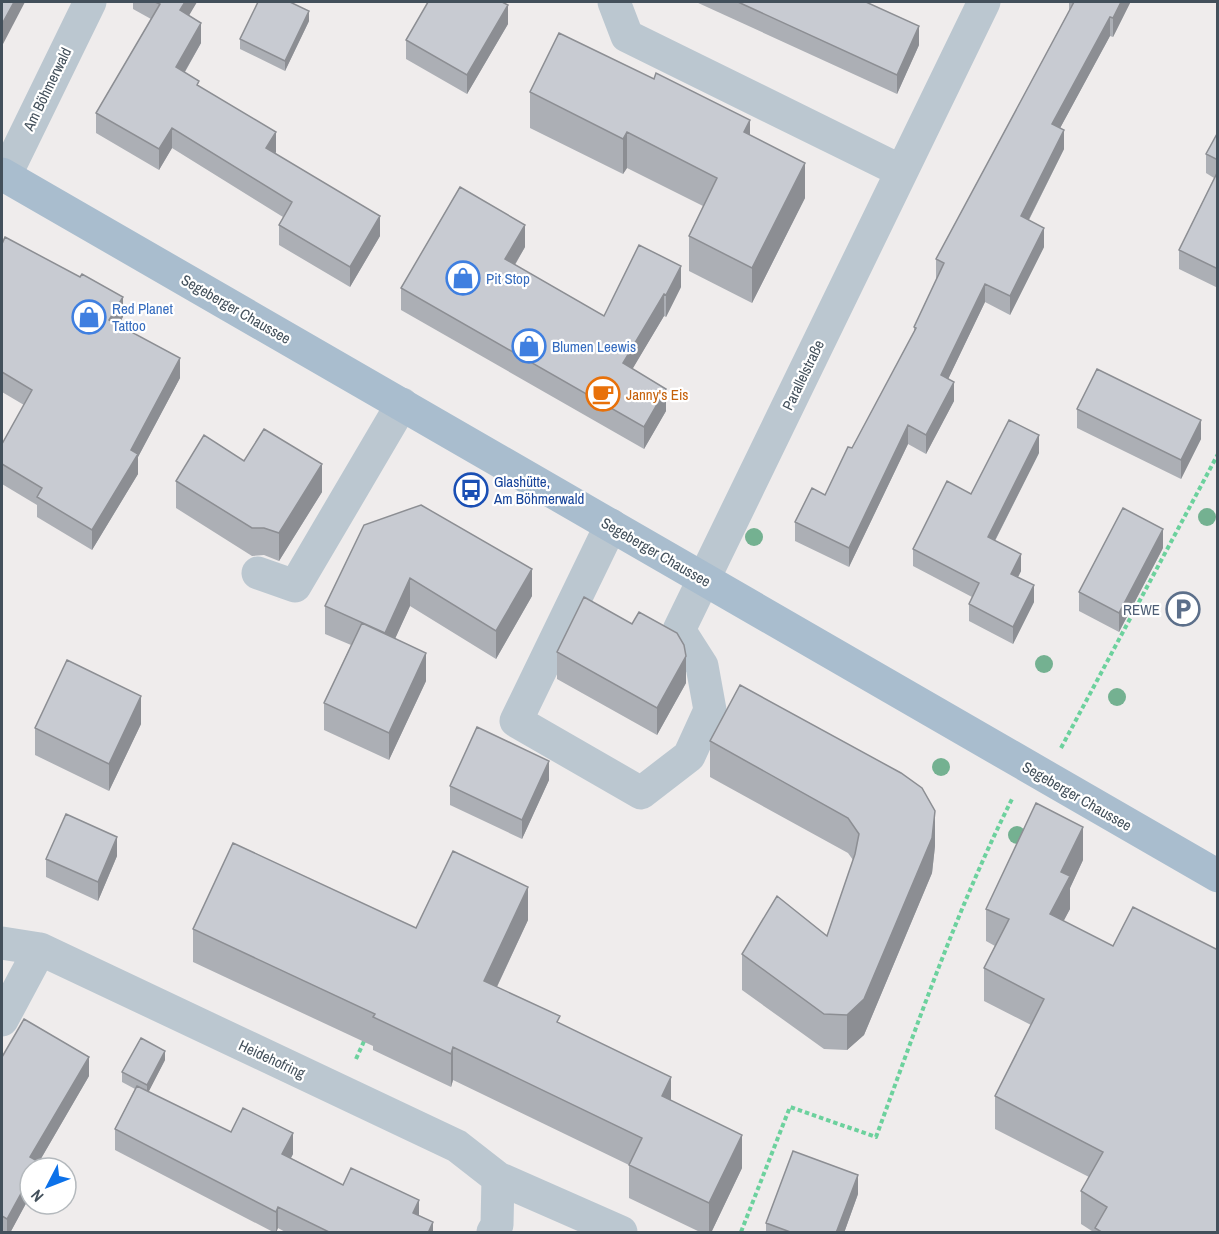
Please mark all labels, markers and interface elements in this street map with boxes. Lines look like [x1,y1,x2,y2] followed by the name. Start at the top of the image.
[17,44,76,135] street label: Am Böhmerwald
[445,260,481,296] shop icon: Pit Stop
[486,268,530,289] place label: Pit Stop
[177,269,295,349] street label: Segeberger Chaussee
[112,298,173,336] place label: Red Planet Tattoo
[71,299,107,335] shop icon: Red Planet Tattoo
[511,328,547,364] shop icon: Blumen Leewis
[552,336,636,357] place label: Blumen Leewis
[777,336,829,414] street label: Parallelstraße
[585,376,621,412] cafe icon: Janny's Eis
[626,384,689,405] place label: Janny's Eis
[493,471,584,509] place label: Glashütte, Am Böhmerwald
[453,472,489,508] bus stop icon: Glashütte, Am Böhmerwald
[597,512,715,592] street label: Segeberger Chaussee
[1165,591,1201,627] parking icon: REWE
[1123,599,1160,620] place label: REWE
[1018,756,1136,836] street label: Segeberger Chaussee
[235,1034,309,1084] street label: Heidehofring
[18,1156,78,1216] north arrow
[26,1185,48,1207] text: N

